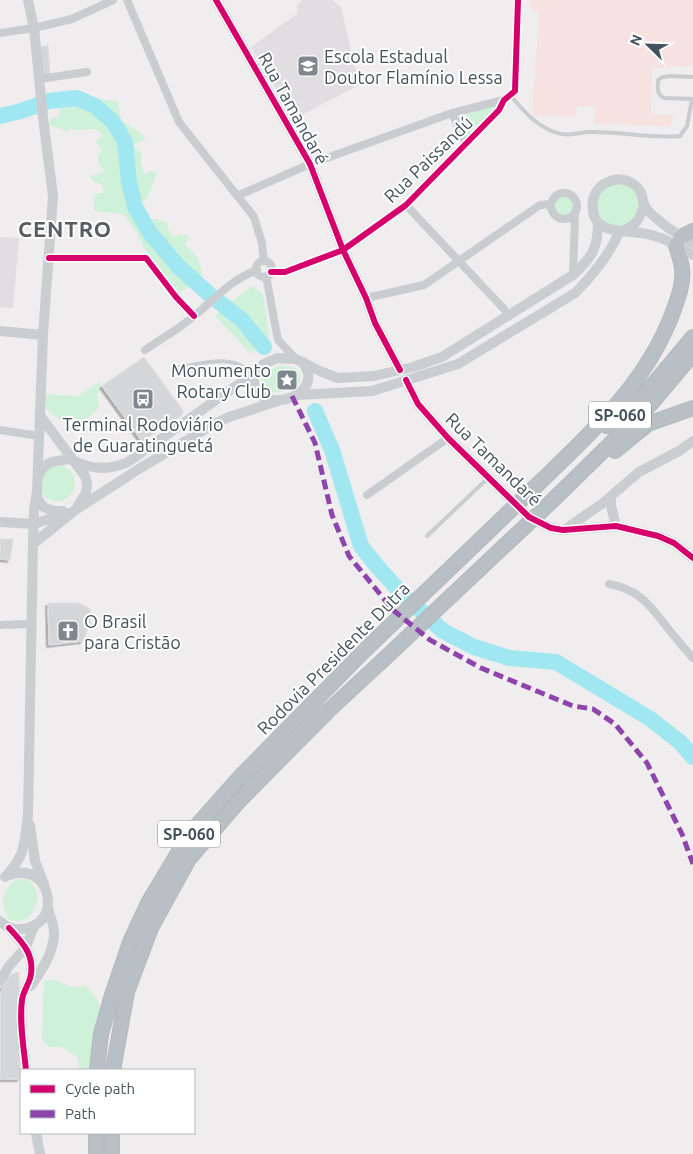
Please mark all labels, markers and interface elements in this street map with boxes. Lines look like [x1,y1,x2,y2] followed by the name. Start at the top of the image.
[623,20,673,70] north arrow
[627,32,645,48] text: N
[324,46,503,87] place label: Escola Estadual Doutor Flamínio Lessa
[255,48,333,168] street label: Rua Tamandaré
[296,54,320,78] school or university icon: Escola Estadual Doutor Flamínio Lessa
[380,112,476,206] street label: Rua Paissandú
[18,216,112,241] district label: CENTRO
[171,360,271,401] place label: Monumento Rotary Club
[275,368,299,392] place icon: Monumento Rotary Club
[131,387,155,411] bus stop icon: Terminal Rodoviário de Guaratinguetá
[589,402,651,428] road number: SP-060
[442,408,546,510] street label: Rua Tamandaré
[62,414,224,455] place label: Terminal Rodoviário de Guaratinguetá
[253,578,413,738] street label: Rodovia Presidente Dutra
[84,611,181,652] place label: O Brasil para Cristão
[56,619,80,643] church icon: O Brasil para Cristão
[158,821,220,848] road number: SP-060
[20,1069,195,1134] legend
[65,1080,135,1097] text: Cycle path
[65,1105,96,1122] text: Path

